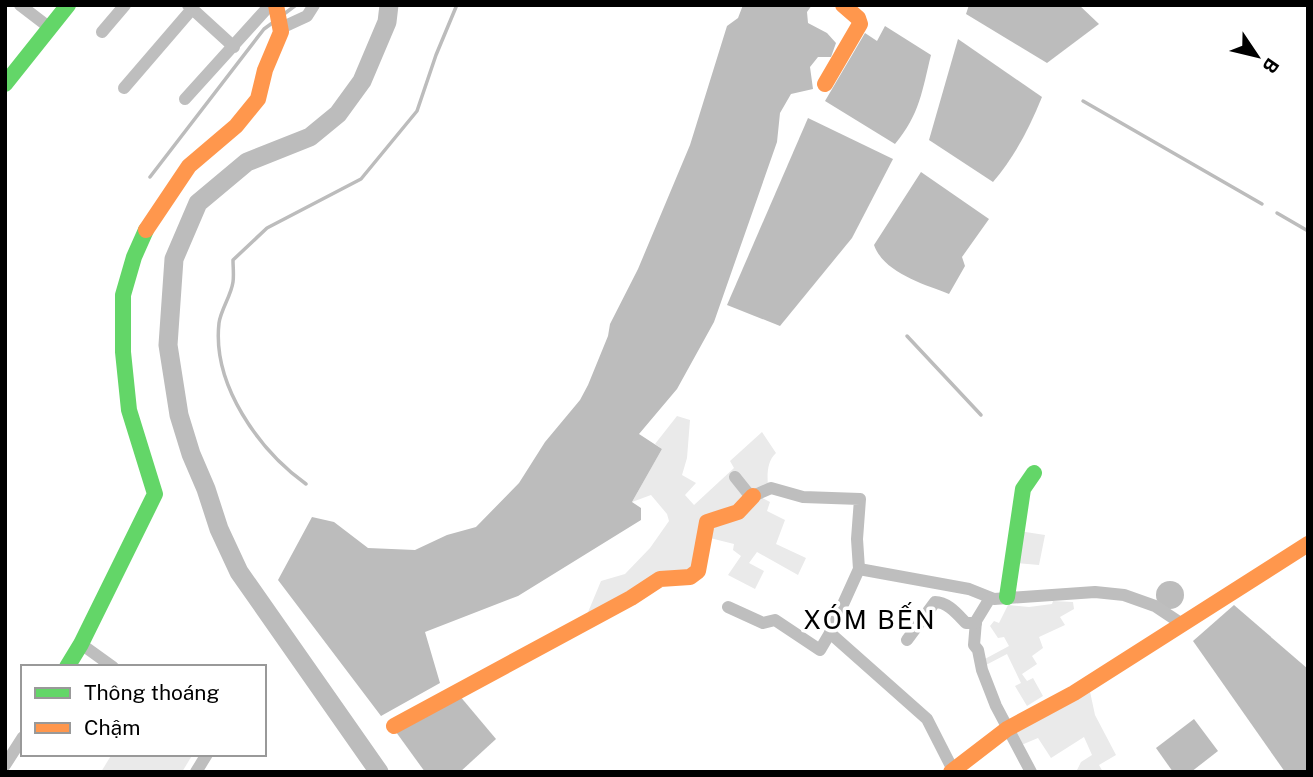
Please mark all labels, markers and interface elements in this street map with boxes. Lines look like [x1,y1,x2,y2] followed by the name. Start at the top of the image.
[1222,21,1292,91] north arrow
[1258,54,1284,77] text: B
[803,602,937,635] district label: XÓM BẾN
[21,665,266,756] legend
[84,680,220,705] text: Thông thoáng
[84,715,140,740] text: Chậm

